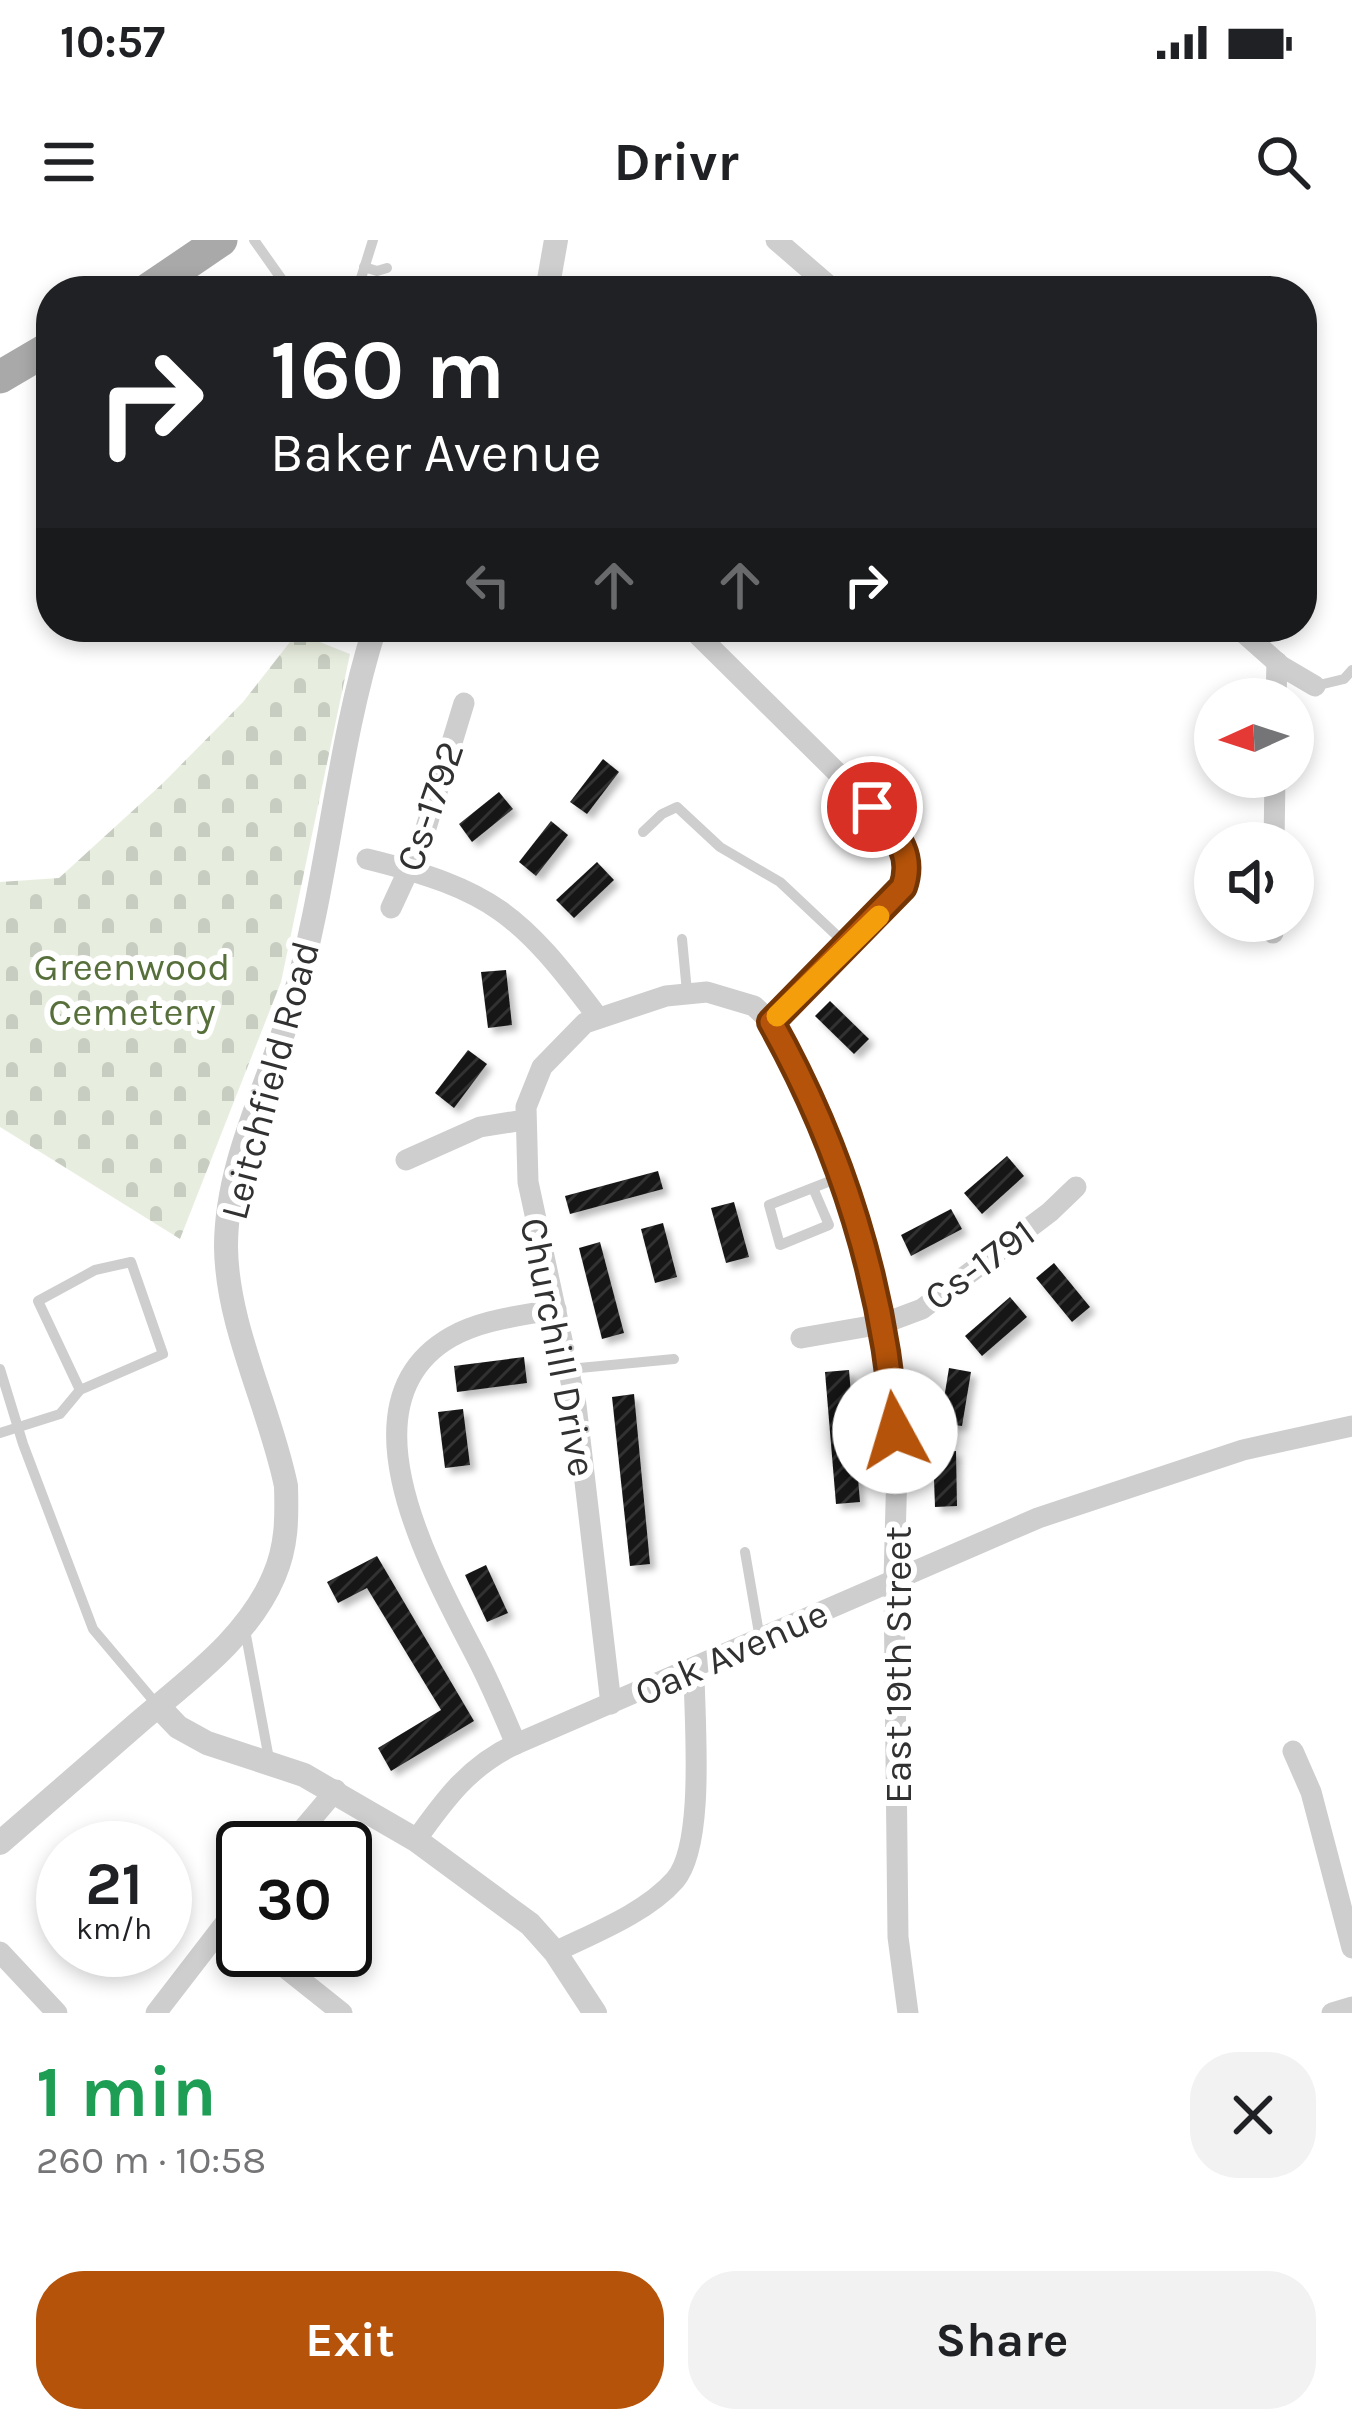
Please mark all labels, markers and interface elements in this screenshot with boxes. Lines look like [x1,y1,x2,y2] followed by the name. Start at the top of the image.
[60,16,165,68] text: 10:57
[36,129,102,195] icon: menu
[1250,129,1316,195] icon: search
[613,130,739,194] text: Drivr
[270,321,505,419] text: 160 m
[72,324,228,480] icon: right
[270,421,602,485] text: Baker Avenue
[455,552,521,618] icon: left
[581,552,647,618] icon: ahead
[707,552,773,618] icon: ahead
[833,552,899,618] icon: right
[1194,678,1314,798] north arrow
[1194,678,1314,942] map controls
[386,735,474,877] street label: Cs-1792
[821,756,923,858] pin
[839,774,905,840] icon: arrive
[1194,822,1314,942] button: sound
[211,936,329,1224] street label: Leitchfield Road
[34,944,230,1035] park label: Greenwood Cemetery
[916,1210,1044,1320] street label: Cs-1791
[510,1214,606,1480] street label: Churchill Drive
[832,1368,958,1494] position arrow
[875,1526,921,1804] street label: East 19th Street
[628,1590,835,1716] street label: Oak Avenue
[216,1821,372,1977] speed limit sign: 30
[85,1849,143,1919] text: 21
[76,1911,152,1947] text: km/h
[36,2050,217,2134] text: 1 min
[1190,2052,1316,2178] button: close
[36,2137,266,2183] text: 260 m · 10:58
[36,2271,664,2409] button: Exit
[688,2271,1316,2409] button: Share

